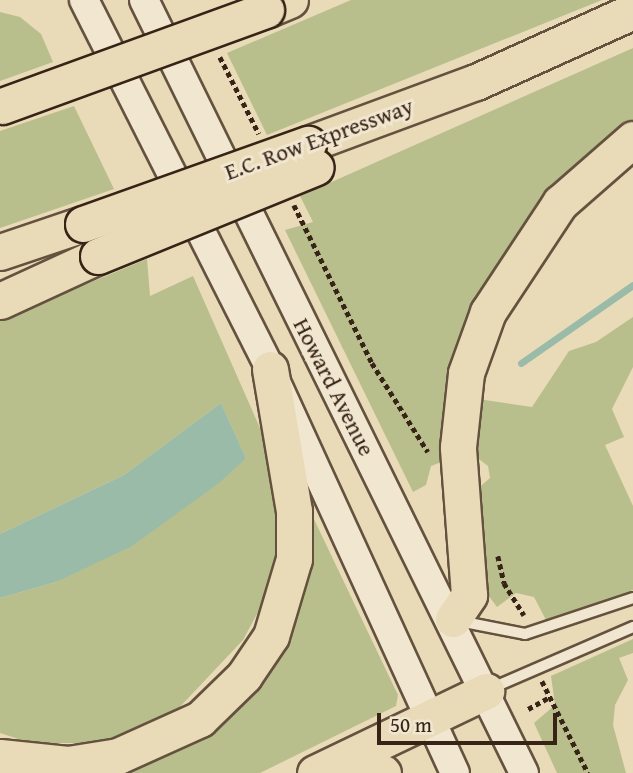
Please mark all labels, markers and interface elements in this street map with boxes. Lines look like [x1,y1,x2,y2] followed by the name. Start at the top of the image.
[221,92,417,186] street label: E.C. Row Expressway
[287,314,381,460] street label: Howard Avenue
[381,700,561,744] scale bar
[390,709,432,740] text: 50 m

